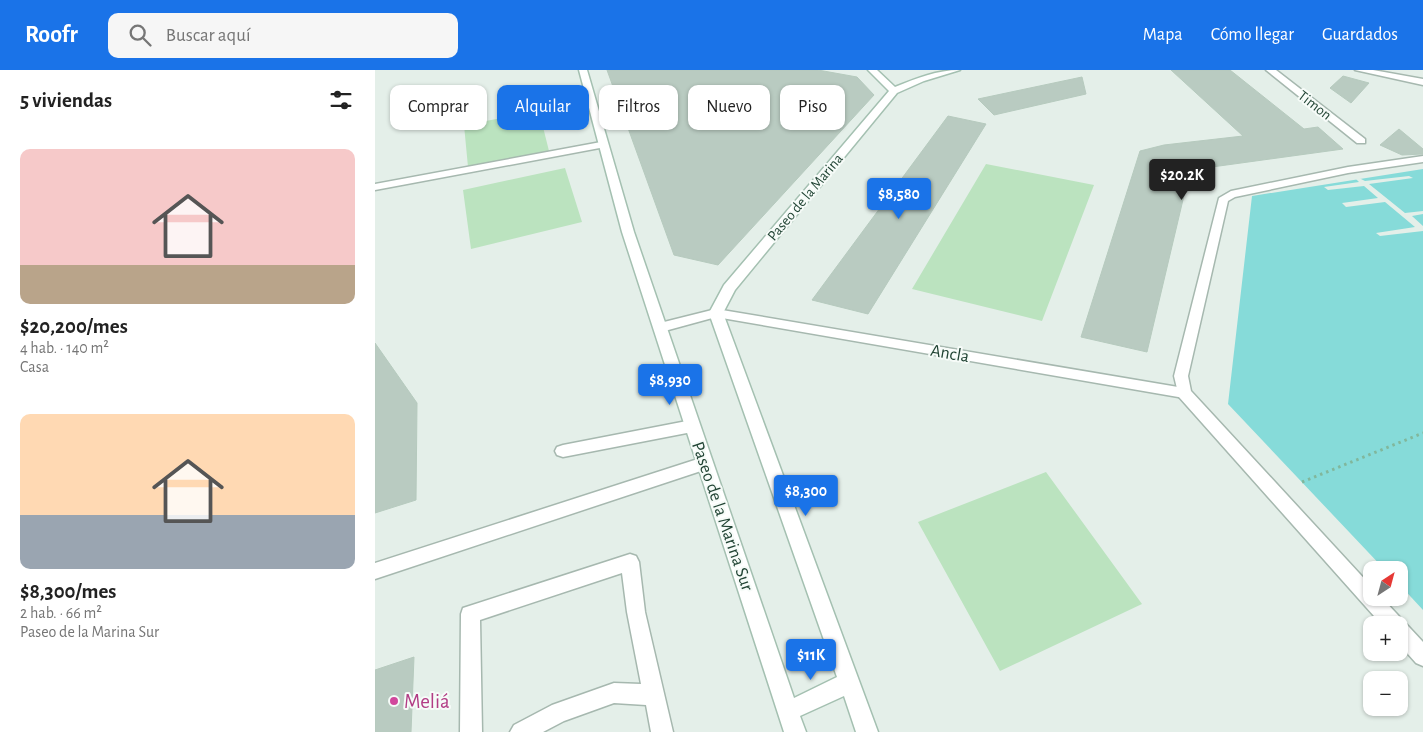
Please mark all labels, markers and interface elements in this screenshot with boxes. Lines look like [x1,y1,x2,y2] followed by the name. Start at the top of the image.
[108,13,458,58] search box
[126,21,154,49] icon: search
[25,23,78,47] text: Roofr
[166,26,251,45] text: Buscar aquí
[1143,26,1183,44] text: Mapa
[1211,26,1294,44] text: Cómo llegar
[1322,26,1398,44] text: Guardados
[390,85,487,130] chip: Comprar
[497,85,589,130] chip: Alquilar
[599,85,678,130] chip: Filtros
[688,85,770,130] chip: Nuevo
[780,85,845,130] chip: Piso
[327,86,355,114] icon: filters
[1295,88,1334,123] street label: Timon
[20,90,112,111] text: 5 viviendas
[765,151,846,244] street label: Paseo de la Marina
[1141,158,1223,201] pin: $20.2K
[1160,167,1204,183] text: $20.2K
[858,178,940,220] pin: $8,580
[143,181,233,271] icon: home
[878,186,920,202] text: $8,580
[20,316,128,337] text: $20,200/mes
[20,340,109,356] text: 4 hab. · 140 m²
[929,342,971,366] street label: Ancla
[20,359,49,375] text: Casa
[629,364,711,406] pin: $8,930
[649,372,691,388] text: $8,930
[688,439,756,593] street label: Paseo de la Marina Sur
[143,446,233,536] icon: home
[765,474,847,517] pin: $8,300
[785,483,827,499] text: $8,300
[1363,561,1407,606] north arrow
[1363,561,1408,716] map controls
[20,581,116,602] text: $8,300/mes
[20,605,102,621] text: 2 hab. · 66 m²
[1363,616,1408,661] button: +
[20,624,159,640] text: Paseo de la Marina Sur
[781,638,841,681] pin: $11K
[797,647,825,663] text: $11K
[1363,671,1408,716] button: −
[404,691,450,712] place label: Meliá
[388,695,400,707] marker: Meliá

